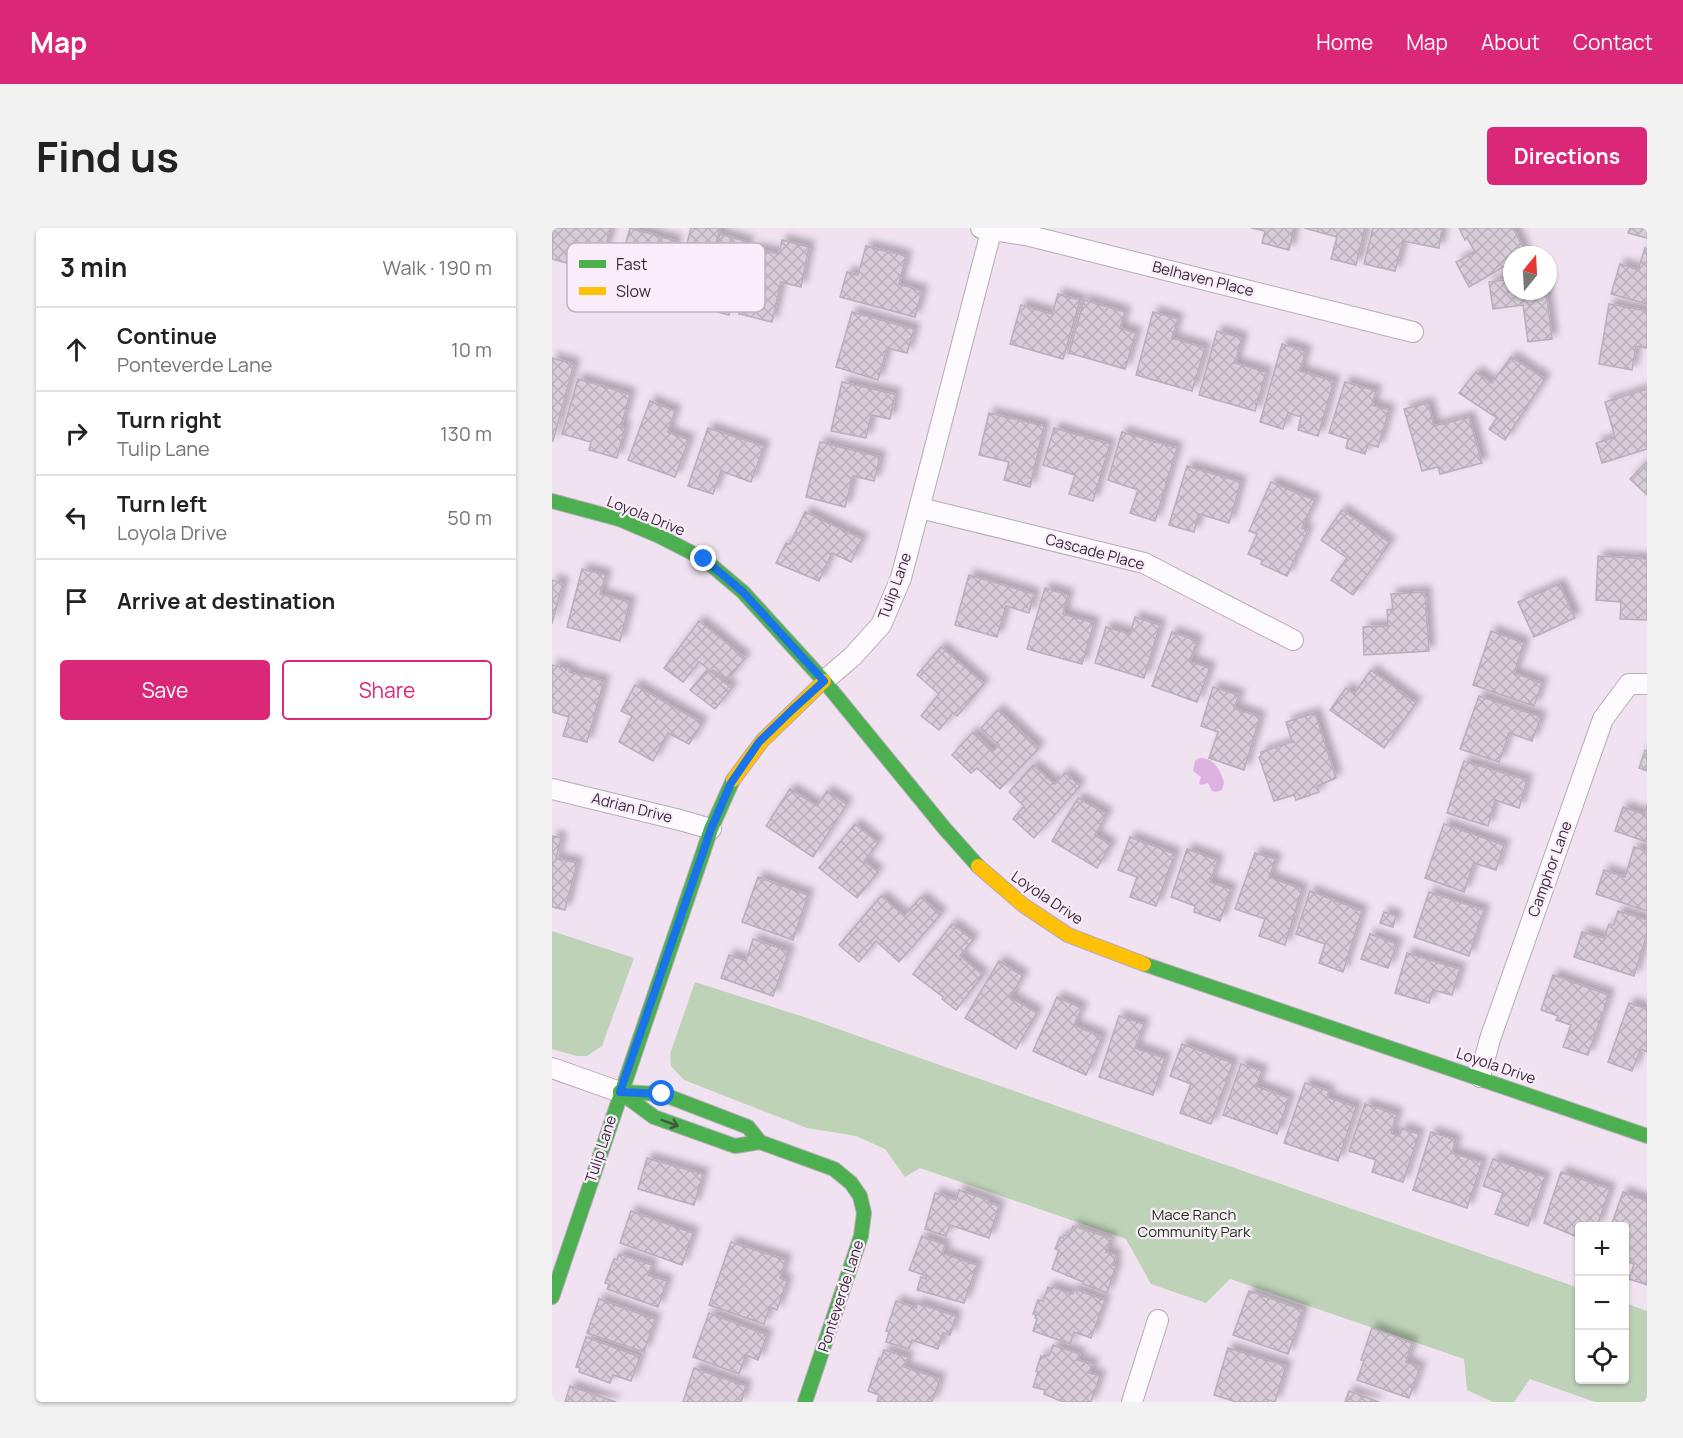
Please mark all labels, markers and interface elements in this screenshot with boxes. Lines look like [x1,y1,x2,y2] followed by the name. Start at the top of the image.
[30,23,87,61] text: Map
[1316,28,1373,56] text: Home
[1406,28,1448,56] text: Map
[1481,28,1540,56] text: About
[1573,28,1653,56] text: Contact
[36,127,179,185] text: Find us
[1487,127,1647,185] button: Directions
[567,243,765,312] legend
[1503,246,1557,300] north arrow
[60,249,127,285] text: 3 min
[616,253,647,275] text: Fast
[383,254,492,281] text: Walk · 190 m
[1150,256,1256,301] street label: Belhaven Place
[616,280,651,302] text: Slow
[117,321,217,351] text: Continue
[60,333,93,366] icon: ahead
[451,336,492,363] text: 10 m
[117,351,272,378] text: Ponteverde Lane
[117,405,222,435] text: Turn right
[60,417,93,450] icon: right
[440,420,492,447] text: 130 m
[117,435,210,462] text: Tulip Lane
[117,489,207,519] text: Turn left
[604,490,689,541] street label: Loyola Drive
[60,501,93,534] icon: left
[447,504,492,531] text: 50 m
[117,519,227,546] text: Loyola Drive
[1043,528,1147,575] street label: Cascade Place
[690,545,716,571] route end
[873,549,916,622] street label: Tulip Lane
[60,585,93,618] icon: arrive
[117,586,335,616] text: Arrive at destination
[60,660,270,720] button: Save
[282,660,492,720] button: Share
[589,787,675,828] street label: Adrian Drive
[1522,818,1577,920] street label: Camphor Lane
[1007,866,1088,930] street label: Loyola Drive
[1454,1042,1539,1089] street label: Loyola Drive
[648,1080,674,1106] route start
[580,1112,621,1185] street label: Tulip Lane
[660,1118,679,1129] one-way arrow
[1138,1204,1251,1242] park label: Mace Ranch Community Park
[1575,1222,1629,1384] map controls
[1575,1222,1629,1276] button: +
[813,1237,869,1355] street label: Ponteverde Lane
[1575,1276,1629,1330] button: −
[1575,1330,1629,1384] button: locate

